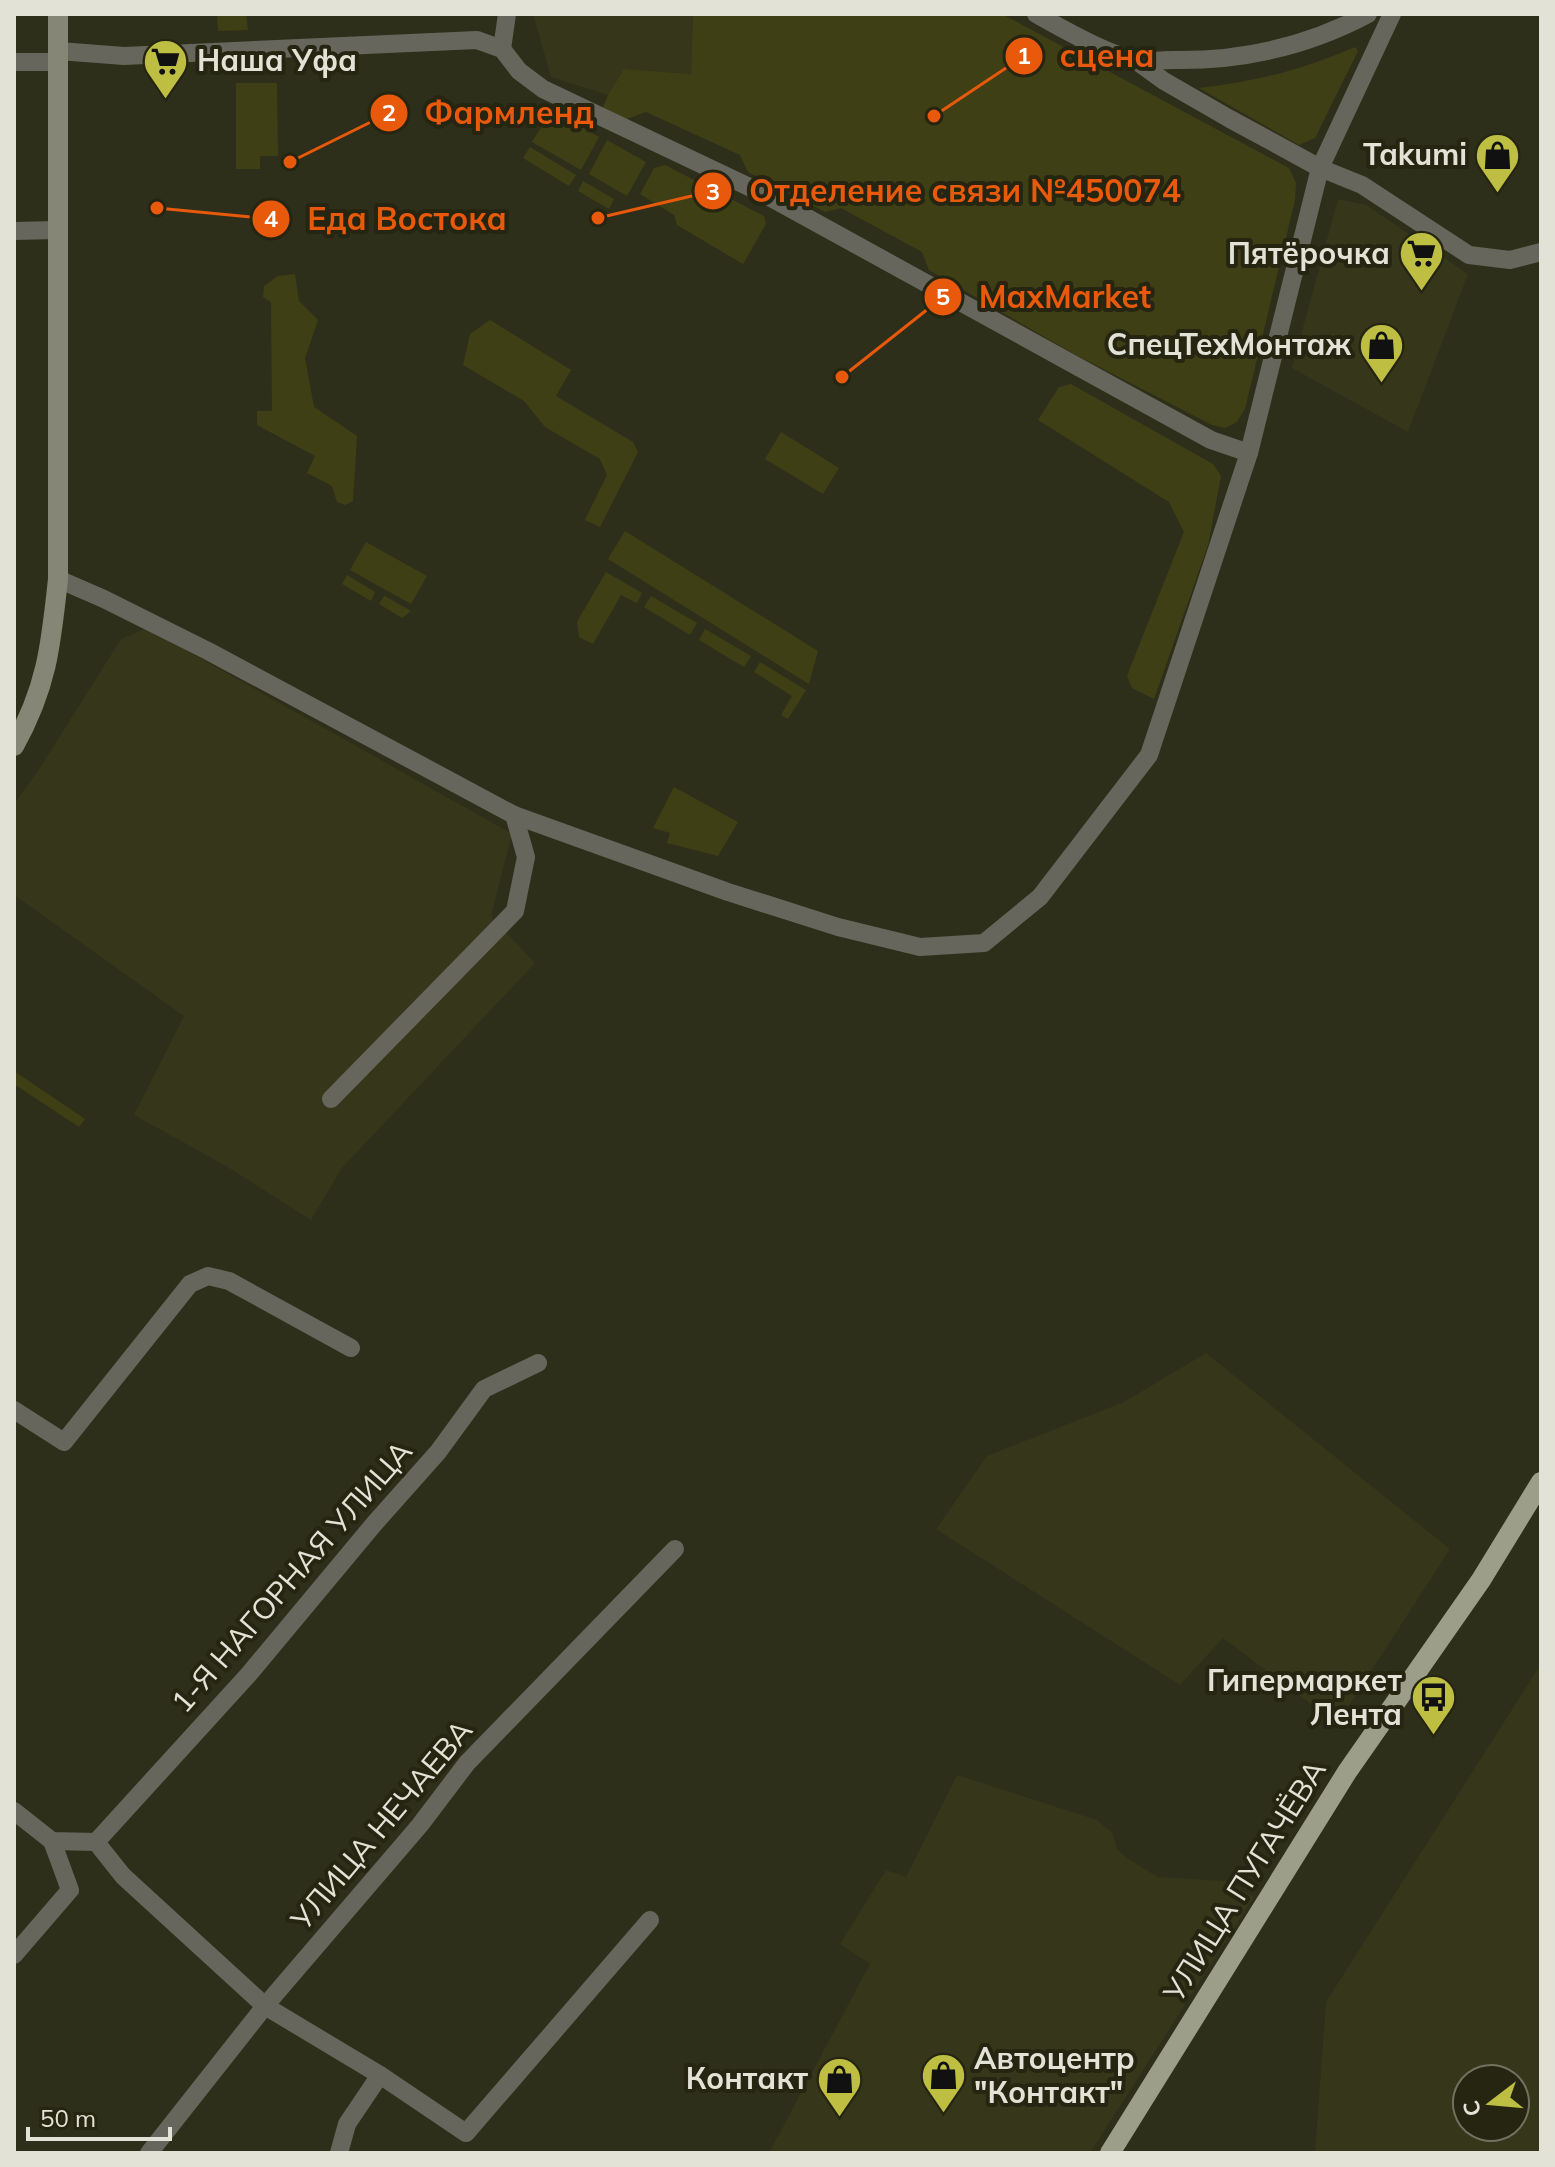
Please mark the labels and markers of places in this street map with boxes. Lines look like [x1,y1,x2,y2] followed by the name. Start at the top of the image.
[1004,28,1171,84] callout: сцена
[142,37,190,100] supermarket icon: Наша Уфа
[197,41,357,79] place label: Наша Уфа
[369,85,610,141] callout: Фармленд
[1474,131,1522,194] shop icon: Takumi
[1363,135,1467,173] place label: Takumi
[693,163,1197,219] callout: Отделение связи №450074
[251,191,523,247] callout: Еда Востока
[1397,230,1445,293] supermarket icon: Пятёрочка
[1228,234,1390,272] place label: Пятёрочка
[923,269,1168,325] callout: MaxMarket
[1358,321,1406,384] shop icon: СпецТехМонтаж
[1107,325,1352,363] place label: СпецТехМонтаж
[1207,1661,1402,1733] place label: Гипермаркет Лента
[1409,1674,1457,1737] bus stop icon: Гипермаркет Лента
[974,2039,1135,2111] place label: Автоцентр "Контакт"
[919,2052,967,2115] shop icon: Автоцентр "Контакт"
[815,2055,863,2118] shop icon: Контакт
[686,2059,808,2097] place label: Контакт

